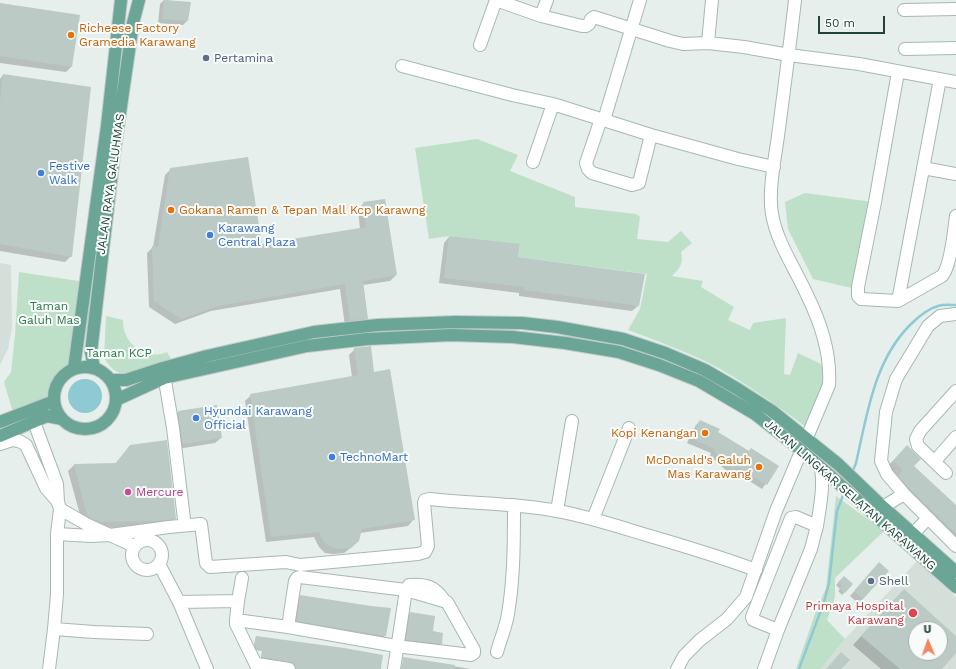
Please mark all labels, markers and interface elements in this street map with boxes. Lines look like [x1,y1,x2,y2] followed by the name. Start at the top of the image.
[820,8,887,34] scale bar
[825,16,855,30] text: 50 m
[79,21,196,49] place label: Richeese Factory Gramedia Karawang
[66,30,76,40] marker: Richeese Factory Gramedia Karawang
[214,51,273,65] place label: Pertamina
[201,53,211,63] marker: Pertamina
[94,113,128,255] street label: JALAN RAYA GALUHMAS
[49,159,90,187] place label: Festive Walk
[36,168,46,178] marker: Festive Walk
[179,203,425,217] place label: Gokana Ramen & Tepan Mall Kcp Karawng
[166,205,176,215] marker: Gokana Ramen & Tepan Mall Kcp Karawng
[218,221,296,249] place label: Karawang Central Plaza
[205,230,215,240] marker: Karawang Central Plaza
[18,299,80,327] park label: Taman Galuh Mas
[86,346,152,360] park label: Taman KCP
[204,404,312,432] place label: Hyundai Karawang Official
[191,413,201,423] marker: Hyundai Karawang Official
[761,417,939,573] street label: JALAN LINGKAR SELATAN KARAWANG
[611,426,697,440] place label: Kopi Kenangan
[700,428,710,438] marker: Kopi Kenangan
[340,450,408,464] place label: TechnoMart
[327,452,337,462] marker: TechnoMart
[646,453,751,481] place label: McDonald's Galuh Mas Karawang
[754,462,764,472] marker: McDonald's Galuh Mas Karawang
[136,485,184,499] place label: Mercure
[123,487,133,497] marker: Mercure
[879,574,908,588] place label: Shell
[866,576,876,586] marker: Shell
[805,599,904,627] place label: Primaya Hospital Karawang
[907,607,919,619] marker: Primaya Hospital Karawang
[908,621,948,661] north arrow
[923,623,932,636] text: U

